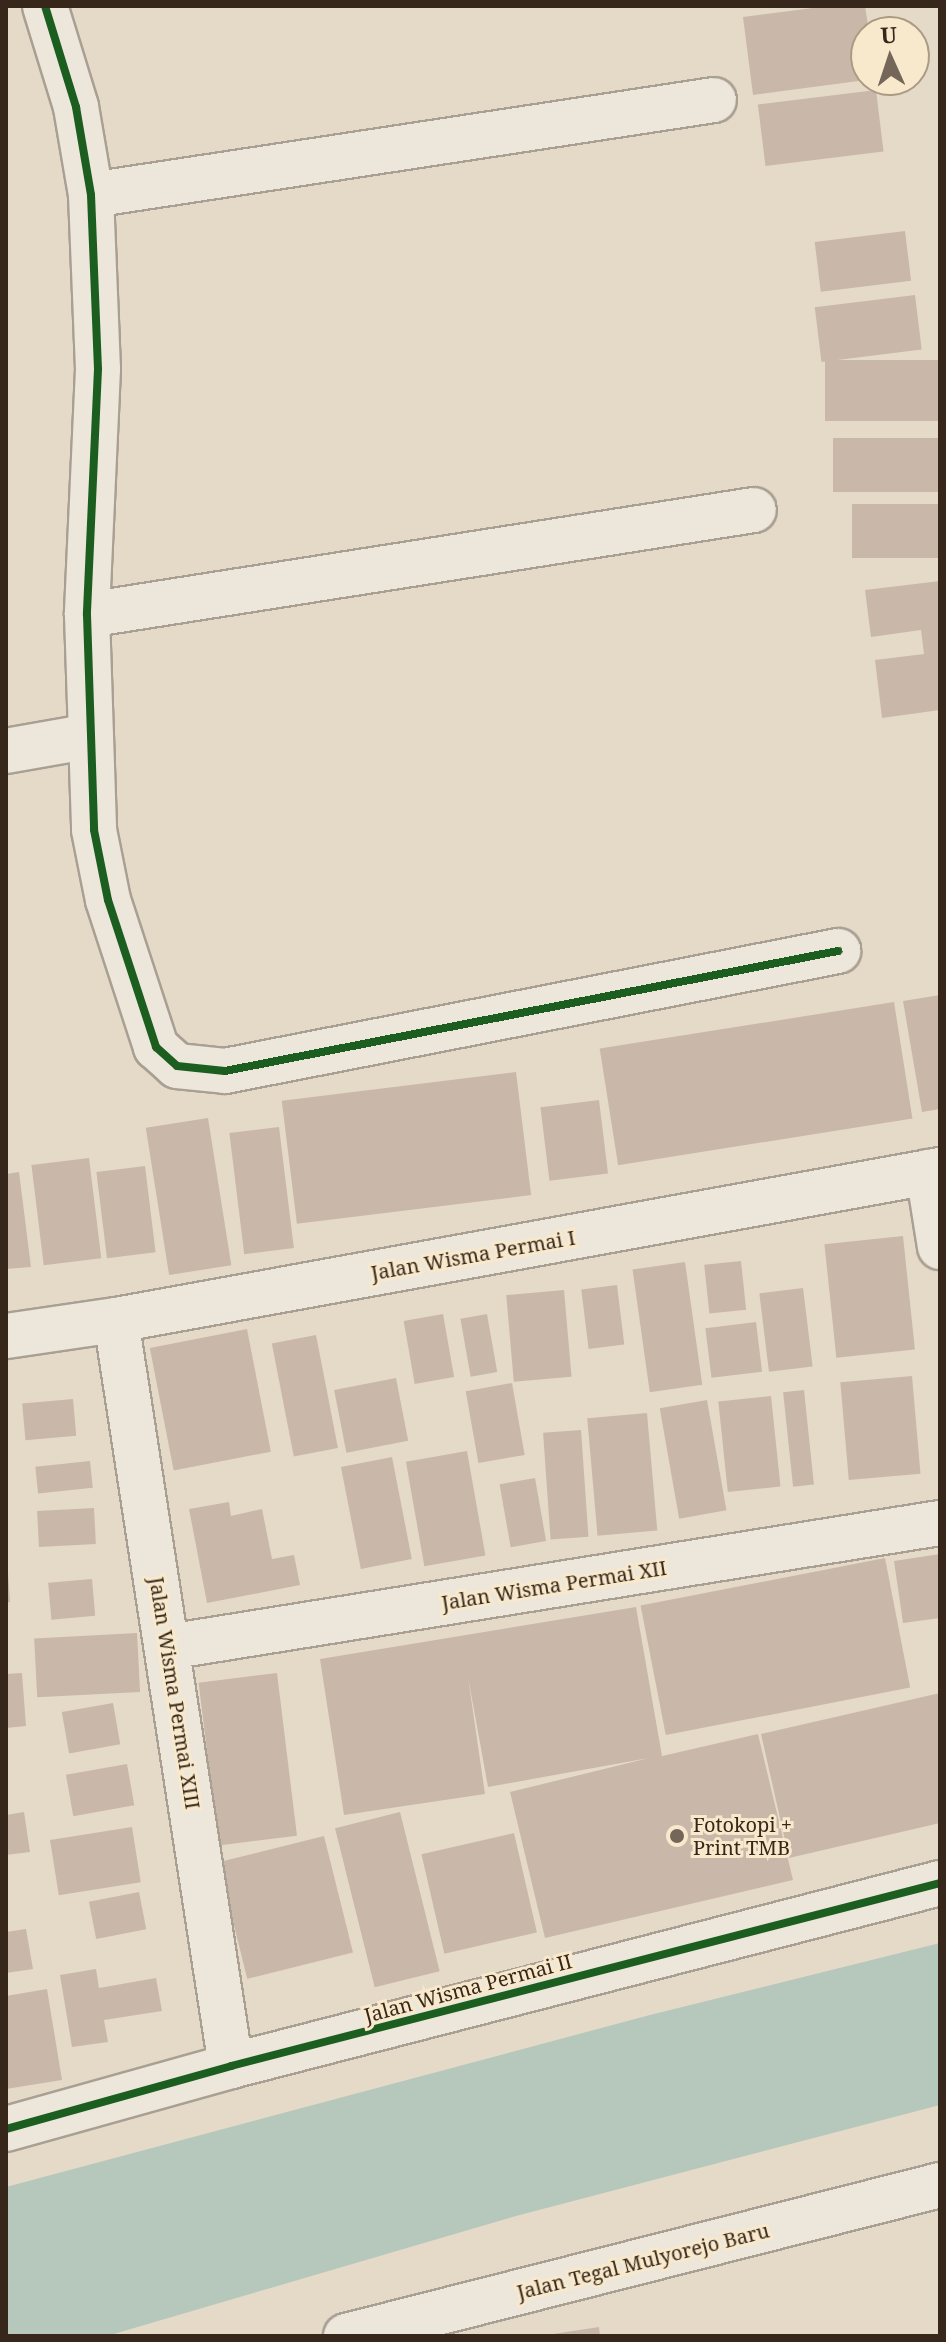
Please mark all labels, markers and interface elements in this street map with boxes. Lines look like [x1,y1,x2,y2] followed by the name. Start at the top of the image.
[850,16,930,96] north arrow
[880,19,898,49] text: U
[369,1225,577,1285] street label: Jalan Wisma Permai I
[440,1555,668,1615] street label: Jalan Wisma Permai XII
[145,1575,205,1811] street label: Jalan Wisma Permai XIII
[693,1812,792,1859] place label: Fotokopi + Print TMB
[668,1827,686,1845] marker: Fotokopi + Print TMB
[361,1949,575,2027] street label: Jalan Wisma Permai II
[514,2218,772,2304] street label: Jalan Tegal Mulyorejo Baru

